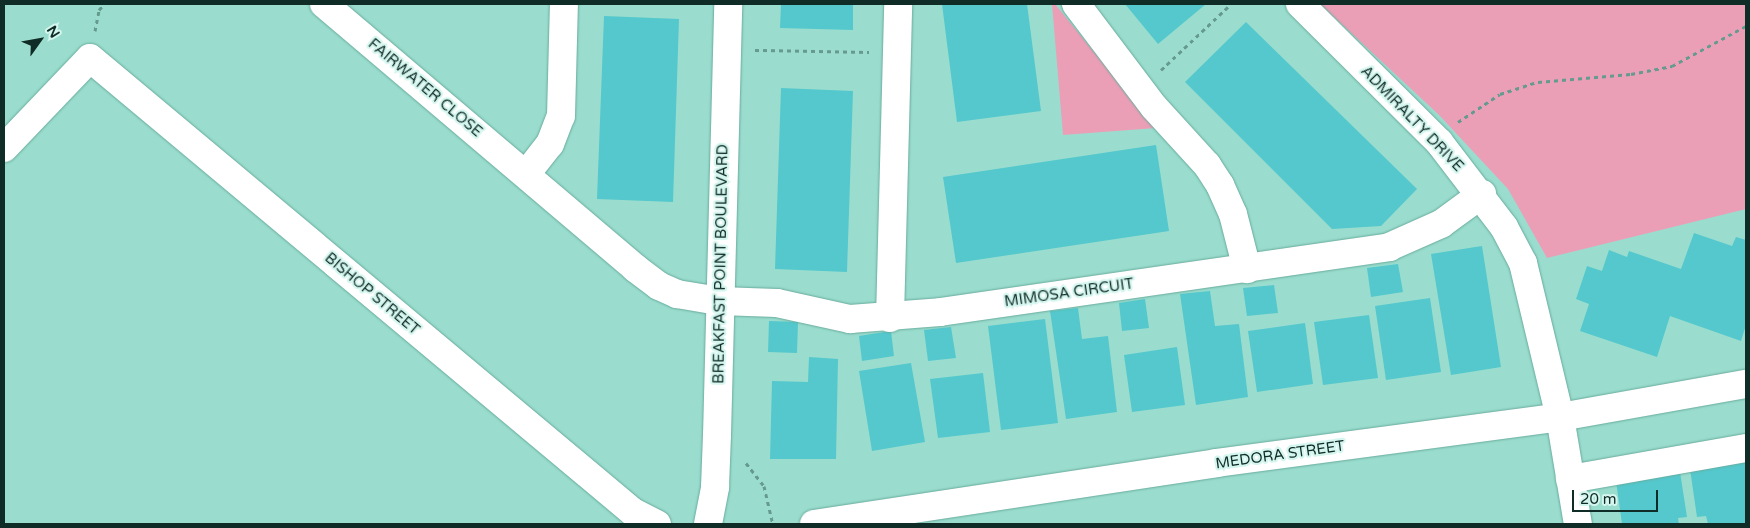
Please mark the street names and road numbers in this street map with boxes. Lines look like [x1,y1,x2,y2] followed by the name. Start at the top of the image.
[364,35,486,141] street label: FAIRWATER CLOSE
[1357,62,1467,176] street label: ADMIRALTY DRIVE
[710,144,732,384] street label: BREAKFAST POINT BOULEVARD
[321,249,423,339] street label: BISHOP STREET
[1003,275,1135,311] street label: MIMOSA CIRCUIT
[1214,437,1346,473] street label: MEDORA STREET

